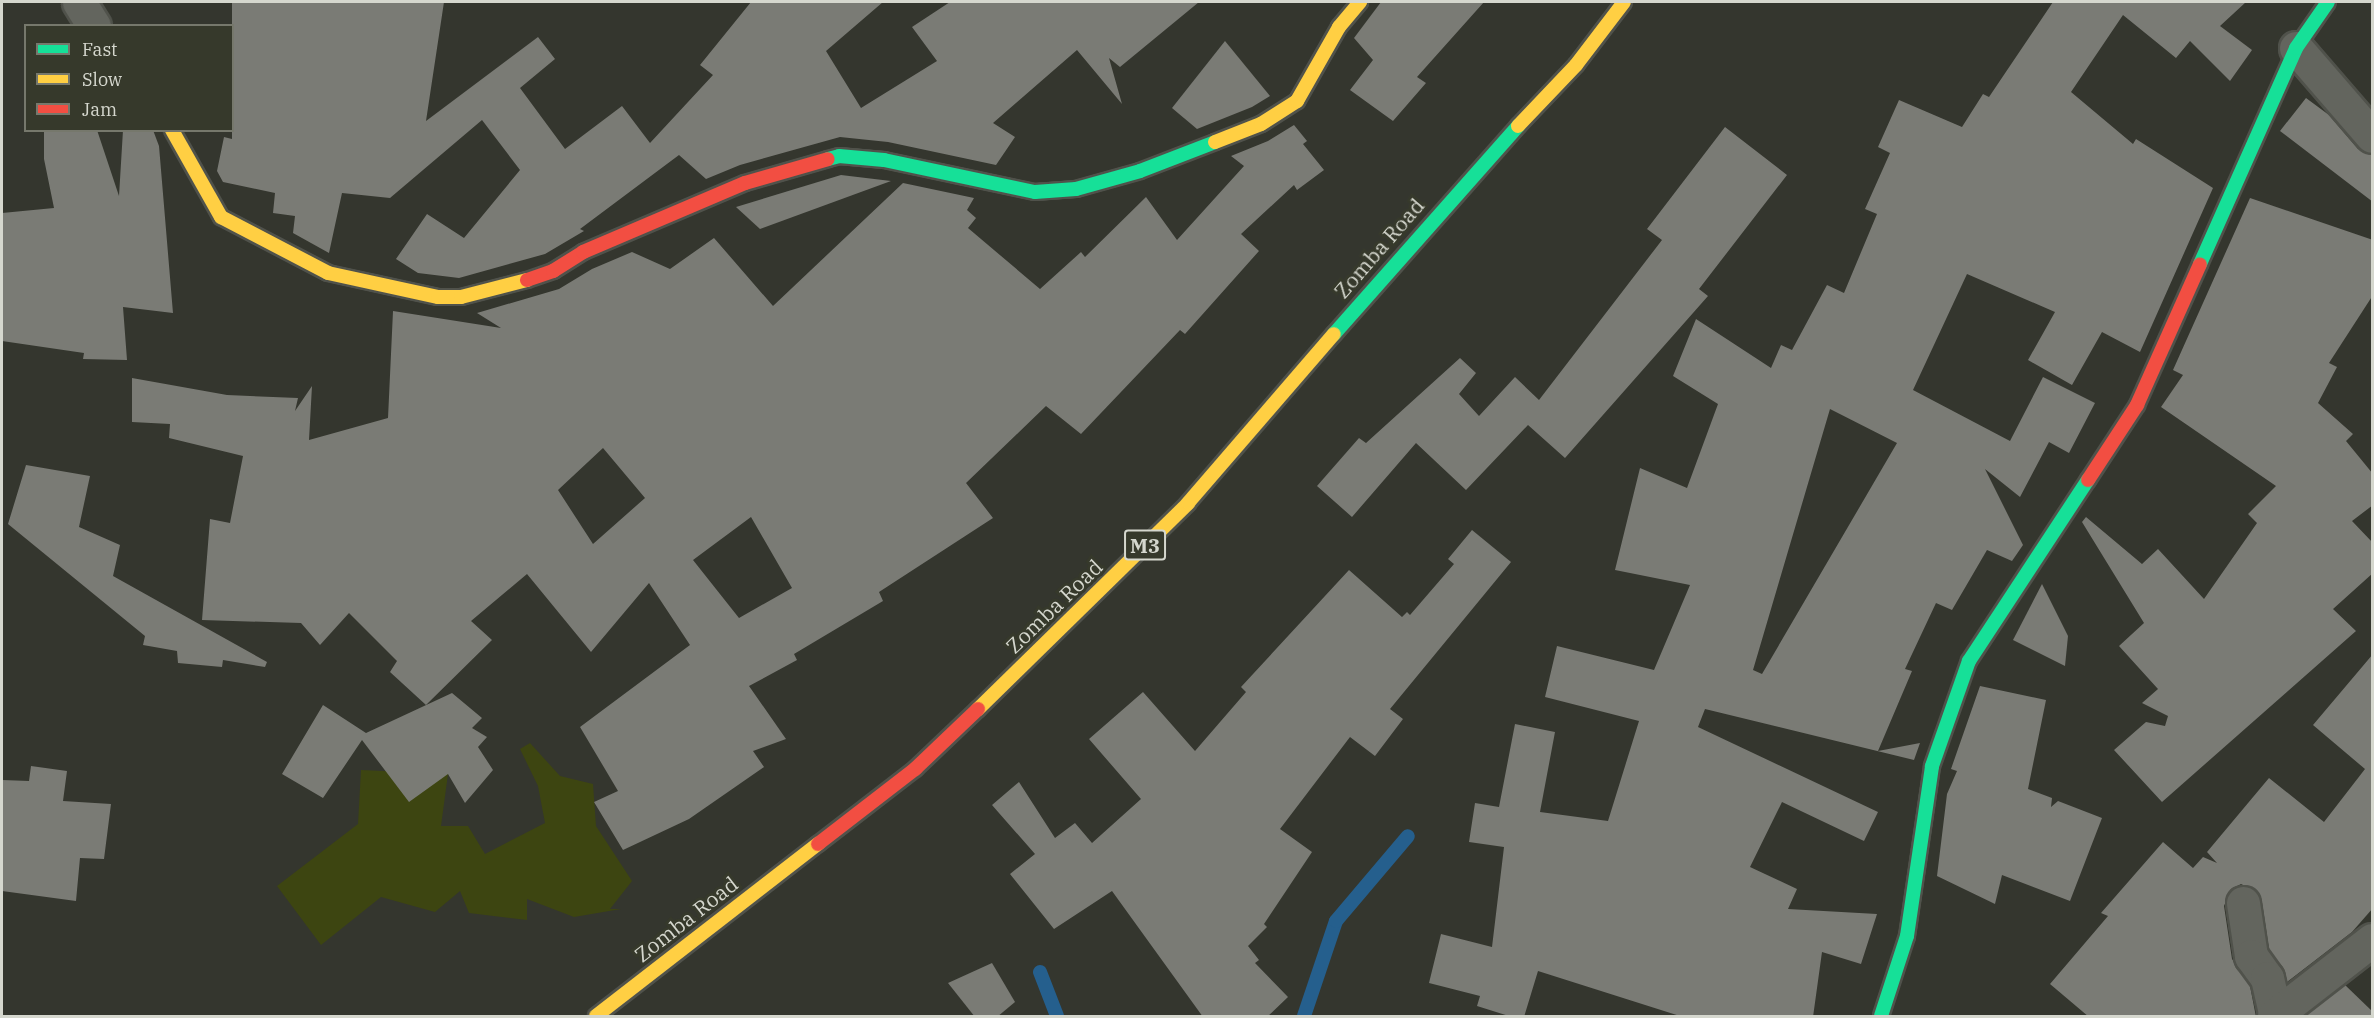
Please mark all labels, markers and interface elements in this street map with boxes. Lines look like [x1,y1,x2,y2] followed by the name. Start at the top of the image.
[24,24,234,132] legend
[82,38,117,61] text: Fast
[82,68,122,91] text: Slow
[82,98,117,121] text: Jam
[1329,193,1429,303] street label: Zomba Road
[1124,528,1166,562] road number: M3
[1001,554,1107,658] street label: Zomba Road
[629,871,743,967] street label: Zomba Road

